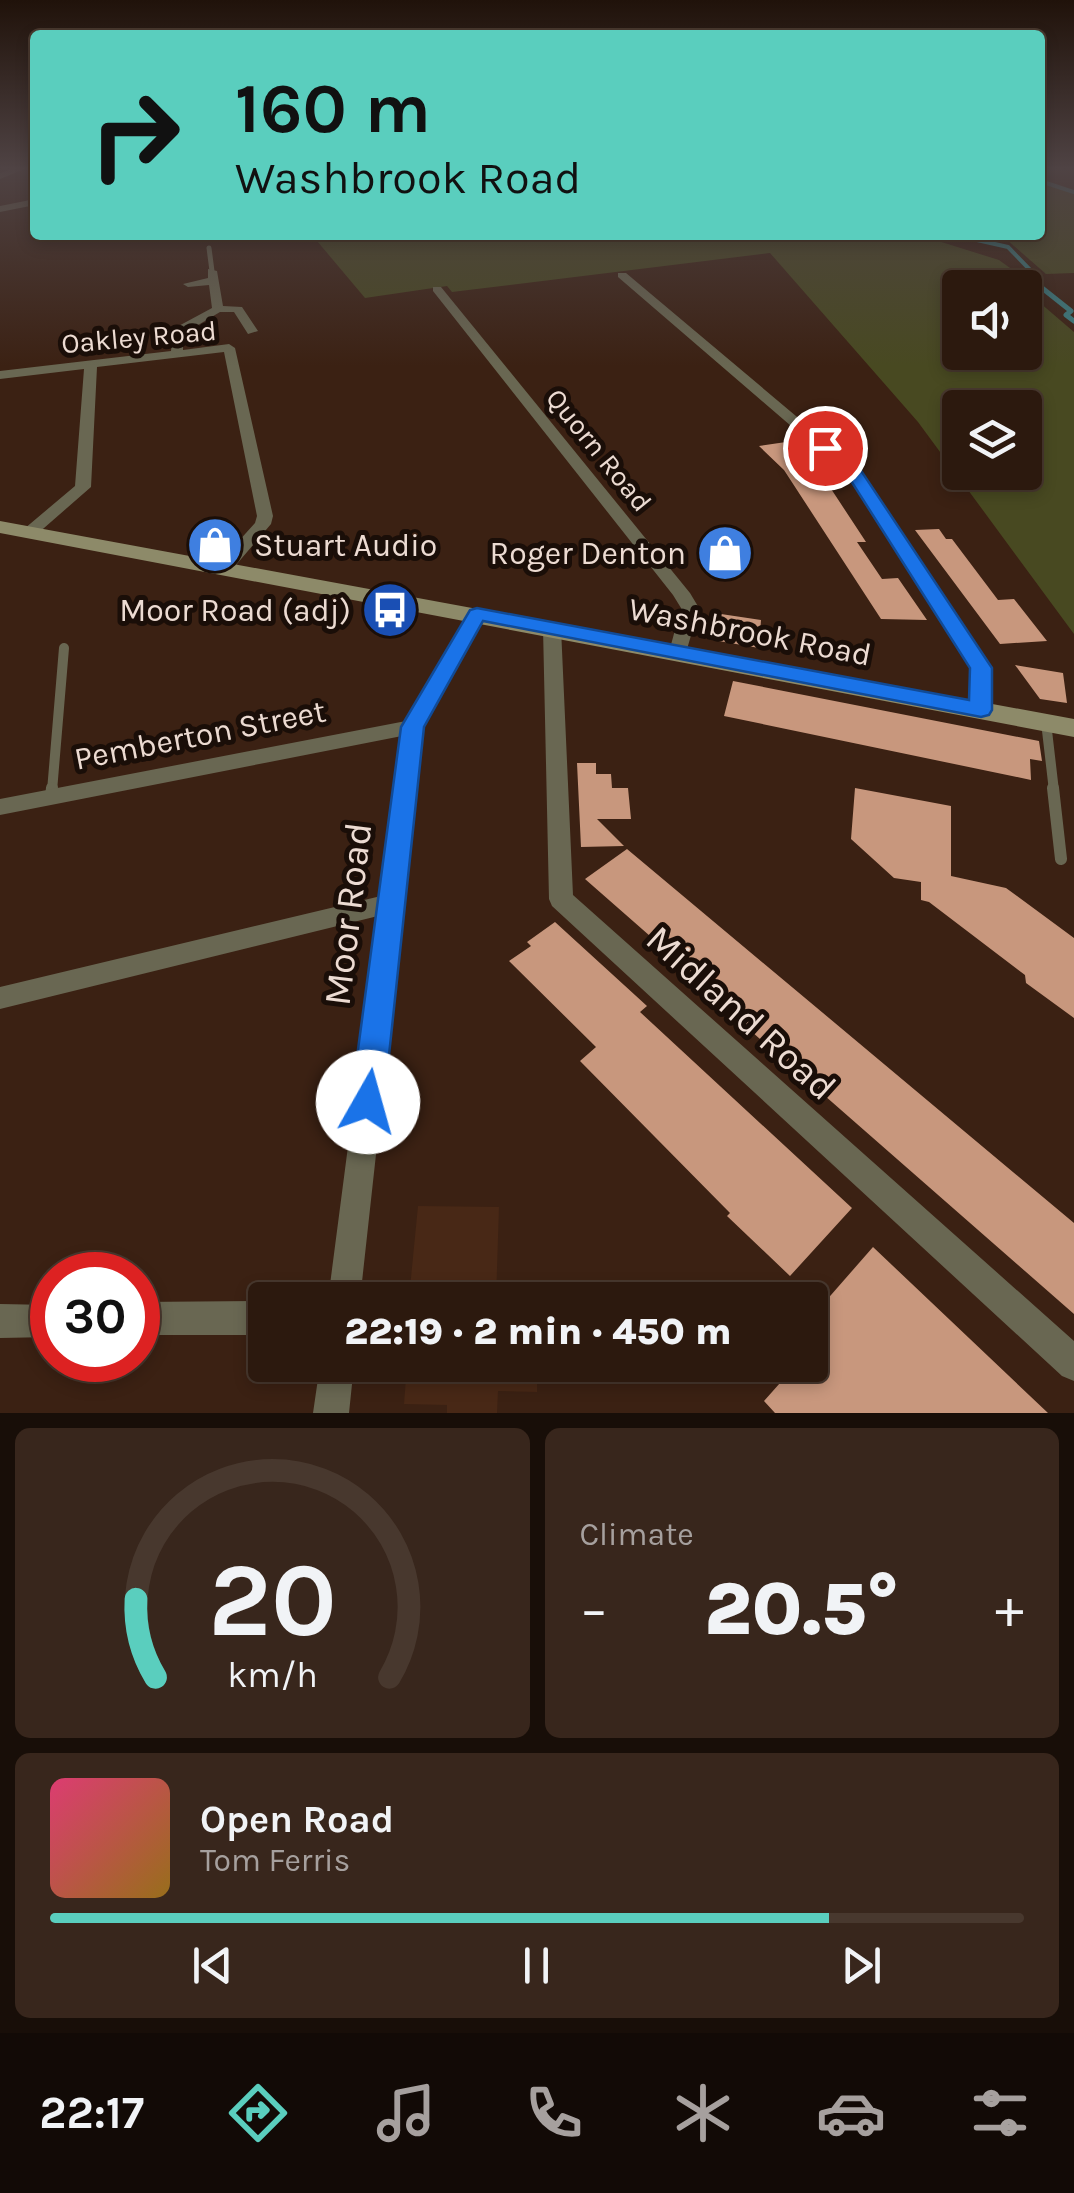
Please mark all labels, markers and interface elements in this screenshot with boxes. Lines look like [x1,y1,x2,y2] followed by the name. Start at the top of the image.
[235,68,431,150] text: 160 m
[70,70,200,200] icon: right
[235,152,581,204] text: Washbrook Road
[942,270,1042,490] map controls
[942,270,1042,370] button: sound
[60,314,218,360] street label: Oakley Road
[539,382,659,518] street label: Quorn Road
[942,390,1042,490] button: layers
[783,406,868,491] pin
[798,421,853,476] icon: arrive
[185,515,245,575] shop icon: Stuart Audio
[695,523,755,583] shop icon: Roger Denton
[254,527,437,564] place label: Stuart Audio
[490,535,686,572] place label: Roger Denton
[360,580,420,640] bus stop icon: Moor Road (adj)
[626,590,874,674] street label: Washbrook Road
[119,592,351,629] place label: Moor Road (adj)
[71,692,329,778] street label: Pemberton Street
[314,820,382,1008] street label: Moor Road
[637,916,845,1110] street label: Midland Road
[316,1050,420,1154] position arrow
[30,1252,160,1382] speed limit sign: 30
[344,1309,732,1354] text: 22:19 · 2 min · 450 m
[580,1516,694,1553] text: Climate
[208,1540,337,1661] text: 20
[704,1565,899,1653] text: 20.5°
[580,1577,608,1641] text: −
[995,1577,1024,1641] text: +
[227,1654,318,1696] text: km/h
[200,1797,394,1842] text: Open Road
[200,1842,350,1879] text: Tom Ferris
[185,1938,240,1993] icon: previous
[509,1938,564,1993] icon: pause
[834,1938,889,1993] icon: next
[223,2078,293,2148] icon: directions
[371,2078,441,2148] icon: music
[519,2078,589,2148] icon: phone
[668,2078,738,2148] icon: climate
[816,2078,886,2148] icon: car
[965,2078,1035,2148] icon: filters
[39,2087,144,2139] text: 22:17

